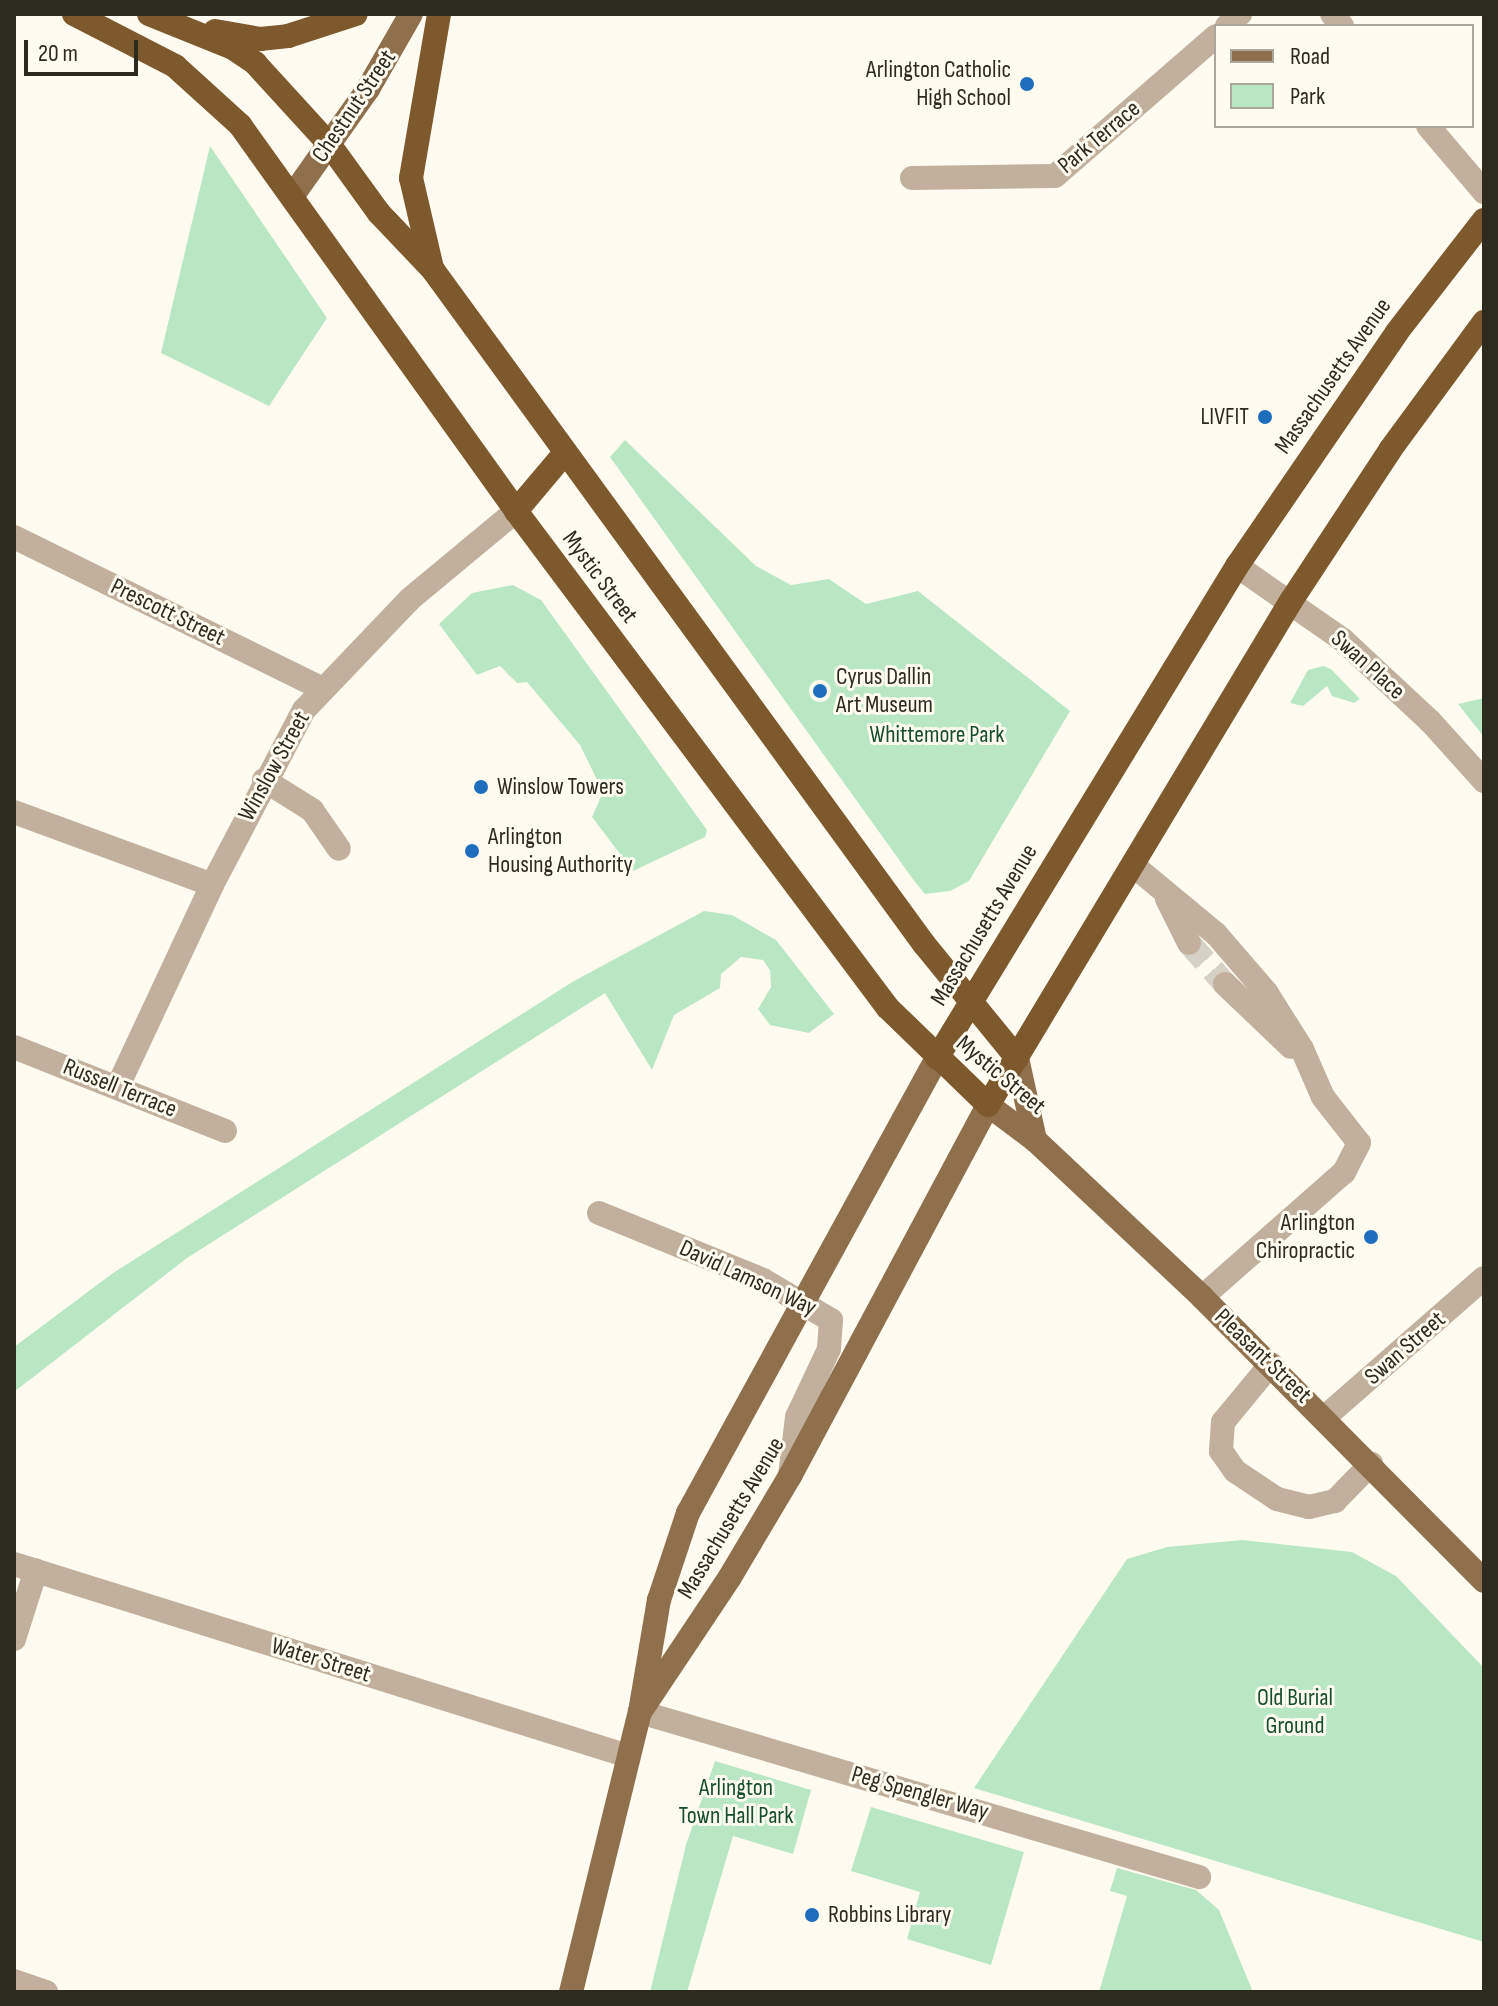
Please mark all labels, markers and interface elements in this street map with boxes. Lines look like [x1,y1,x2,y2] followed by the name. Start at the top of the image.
[28,24,142,74] scale bar
[1214,24,1474,128] legend
[38,39,78,68] text: 20 m
[1290,42,1330,71] text: Road
[306,44,402,168] street label: Chestnut Street
[866,56,1011,112] place label: Arlington Catholic High School
[1018,75,1036,93] marker: Arlington Catholic High School
[1290,82,1325,111] text: Park
[1052,94,1146,180] street label: Park Terrace
[1269,293,1397,459] street label: Massachusetts Avenue
[1200,403,1249,431] place label: LIVFIT
[1256,408,1274,426] marker: LIVFIT
[556,525,644,629] street label: Mystic Street
[106,572,230,652] street label: Prescott Street
[1325,624,1411,706] street label: Swan Place
[836,663,933,719] place label: Cyrus Dallin Art Museum
[811,682,829,700] marker: Cyrus Dallin Art Museum
[232,706,316,826] street label: Winslow Street
[870,721,1004,749] park label: Whittemore Park
[497,773,624,801] place label: Winslow Towers
[472,778,490,796] marker: Winslow Towers
[488,823,633,879] place label: Arlington Housing Authority
[924,839,1044,1011] street label: Massachusetts Avenue
[463,842,481,860] marker: Arlington Housing Authority
[950,1029,1052,1121] street label: Mystic Street
[59,1052,181,1124] street label: Russell Terrace
[1256,1209,1355,1265] place label: Arlington Chiropractic
[1362,1228,1380,1246] marker: Arlington Chiropractic
[675,1234,821,1322] street label: David Lamson Way
[1209,1303,1317,1409] street label: Pleasant Street
[1359,1305,1451,1391] street label: Swan Street
[671,1432,791,1604] street label: Massachusetts Avenue
[268,1631,374,1689] street label: Water Street
[1257,1684,1333,1740] park label: Old Burial Ground
[848,1760,992,1826] street label: Peg Spengler Way
[679,1774,793,1830] park label: Arlington Town Hall Park
[828,1901,951,1929] place label: Robbins Library
[803,1906,821,1924] marker: Robbins Library

